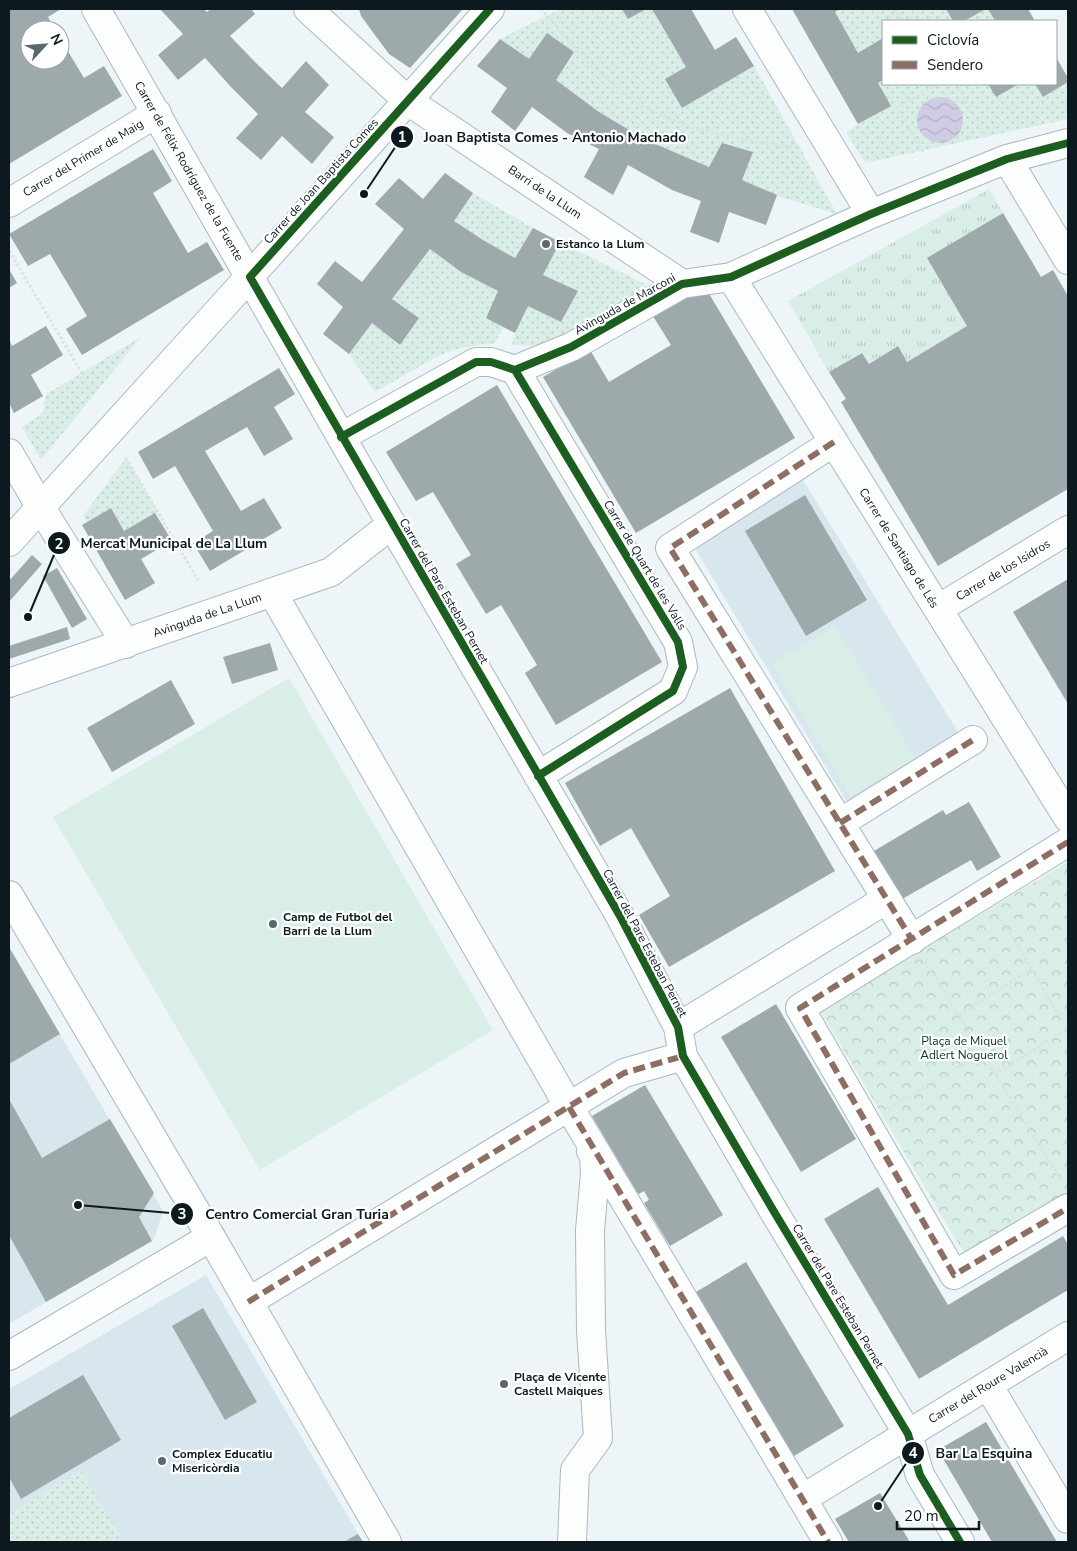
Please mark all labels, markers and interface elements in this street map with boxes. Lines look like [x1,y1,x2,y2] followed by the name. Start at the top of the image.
[20,20,70,70] north arrow
[882,20,1057,85] legend
[927,30,979,50] text: Ciclovía
[45,31,67,48] text: N
[927,55,983,75] text: Sendero
[131,78,247,264] street label: Carrer de Félix Rodríguez de la Fuente
[260,114,382,247] street label: Carrer de Joan Baptista Comes
[20,116,146,200] street label: Carrer del Primer de Maig
[389,123,697,152] callout: Joan Baptista Comes - Antonio Machado
[397,127,407,147] text: 1
[423,128,686,147] text: Joan Baptista Comes - Antonio Machado
[505,161,585,223] street label: Barri de la Llum
[556,236,644,252] place label: Estanco la Llum
[540,238,552,250] marker: Estanco la Llum
[572,270,678,338] street label: Avinguda de Marconi
[855,485,943,611] street label: Carrer de Santiago de Lés
[600,497,690,633] street label: Carrer de Quart de les Valls
[396,515,493,667] street label: Carrer del Pare Esteban Pernet
[46,529,278,558] callout: Mercat Municipal de La Llum
[54,534,64,554] text: 2
[81,534,267,553] text: Mercat Municipal de La Llum
[953,535,1053,604] street label: Carrer de los Isidros
[151,589,263,641] street label: Avinguda de La Llum
[599,866,691,1021] street label: Carrer del Pare Esteban Pernet
[283,909,392,939] place label: Camp de Futbol del Barri de la Llum
[267,918,279,930] marker: Camp de Futbol del Barri de la Llum
[920,1033,1008,1063] park label: Plaça de Miquel Adlert Noguerol
[170,1199,398,1228] callout: Centro Comercial Gran Turia
[177,1204,187,1224] text: 3
[205,1205,389,1224] text: Centro Comercial Gran Turia
[788,1221,888,1372] street label: Carrer del Pare Esteban Pernet
[925,1343,1051,1427] street label: Carrer del Roure Valencià
[514,1369,607,1399] place label: Plaça de Vicente Castell Maiques
[498,1378,510,1390] marker: Plaça de Vicente Castell Maiques
[901,1438,1042,1467] callout: Bar La Esquina
[908,1443,918,1463] text: 4
[936,1444,1032,1463] text: Bar La Esquina
[172,1446,273,1476] place label: Complex Educatiu Misericòrdia
[156,1455,168,1467] marker: Complex Educatiu Misericòrdia
[897,1498,980,1530] scale bar
[904,1506,939,1526] text: 20 m

